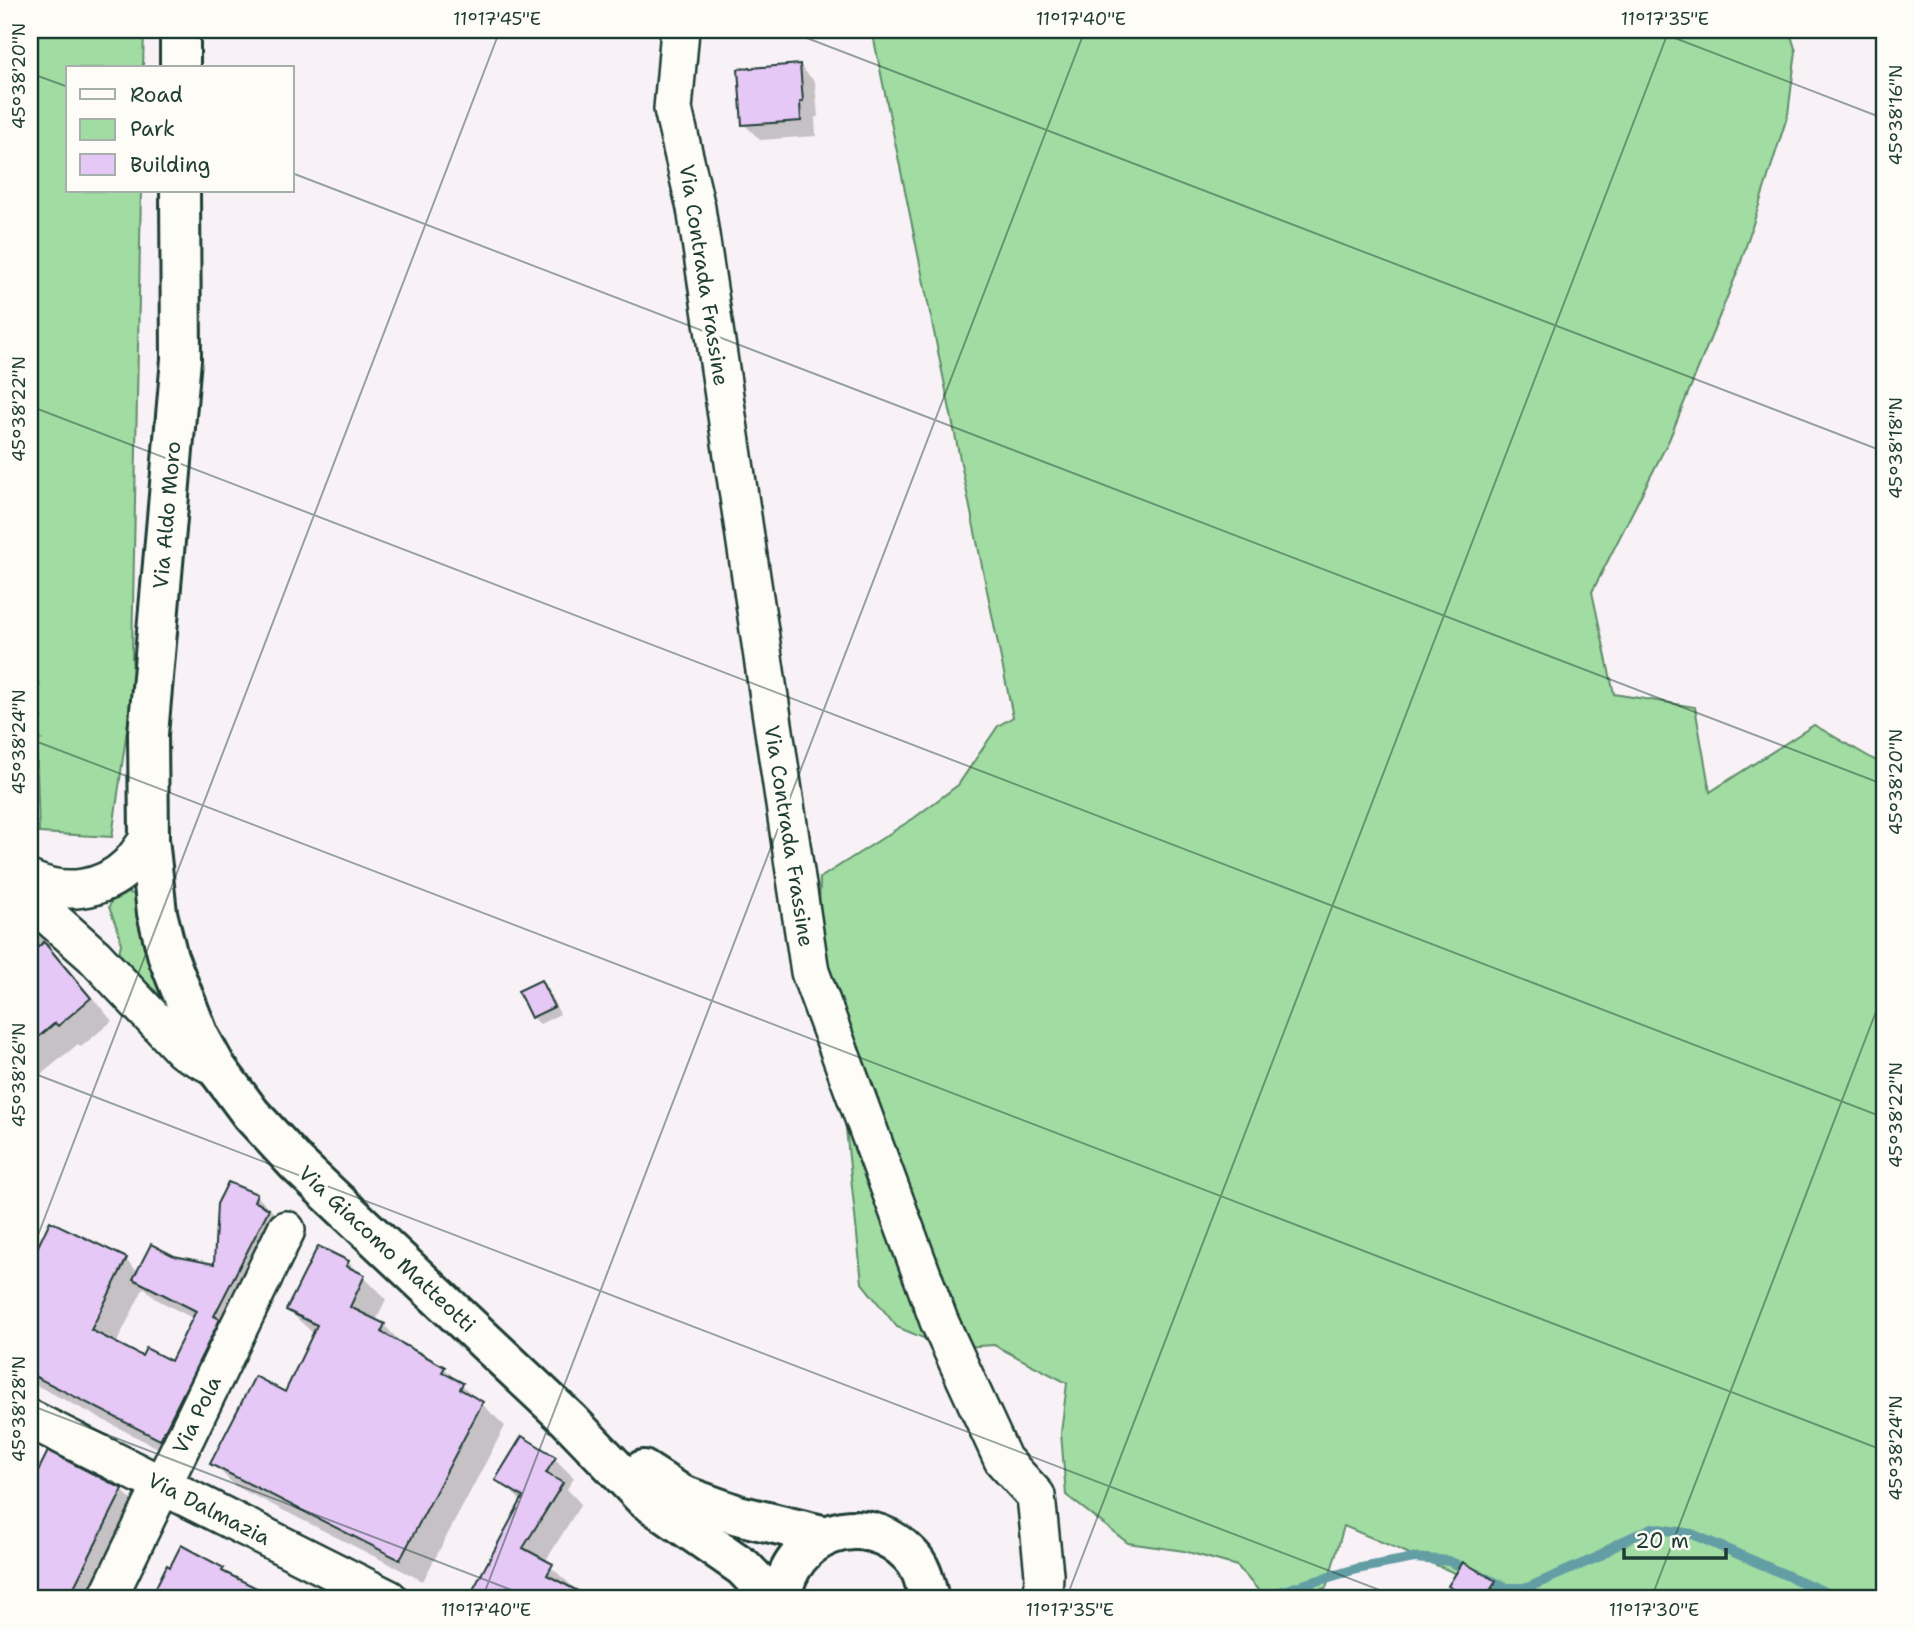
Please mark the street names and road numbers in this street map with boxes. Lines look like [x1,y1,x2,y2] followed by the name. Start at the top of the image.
[673,162,735,388] street label: Via Contrada Frassine
[147,440,187,590] street label: Via Aldo Moro
[758,723,820,949] street label: Via Contrada Frassine
[292,1159,482,1339] street label: Via Giacomo Matteotti
[166,1371,228,1459] street label: Via Pola
[143,1466,275,1552] street label: Via Dalmazia

